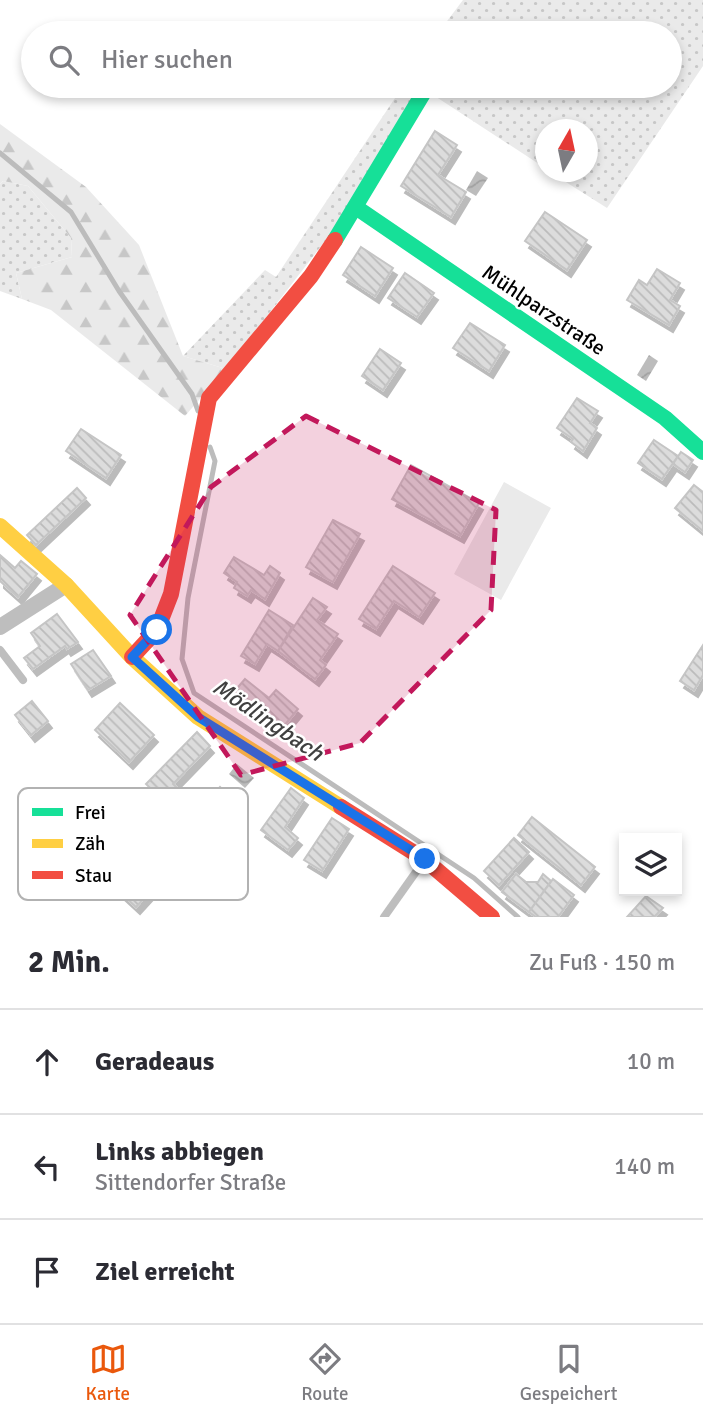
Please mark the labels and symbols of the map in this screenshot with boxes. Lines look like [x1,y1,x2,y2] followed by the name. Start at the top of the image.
[535,119,598,182] north arrow
[477,259,611,361] street label: Mühlparzstraße
[141,614,172,645] route start
[207,672,330,768] water label: Mödlingbach
[18,788,248,900] legend
[75,801,106,825] text: Frei
[75,832,105,856] text: Zäh
[409,843,440,874] route end
[75,864,112,888] text: Stau

